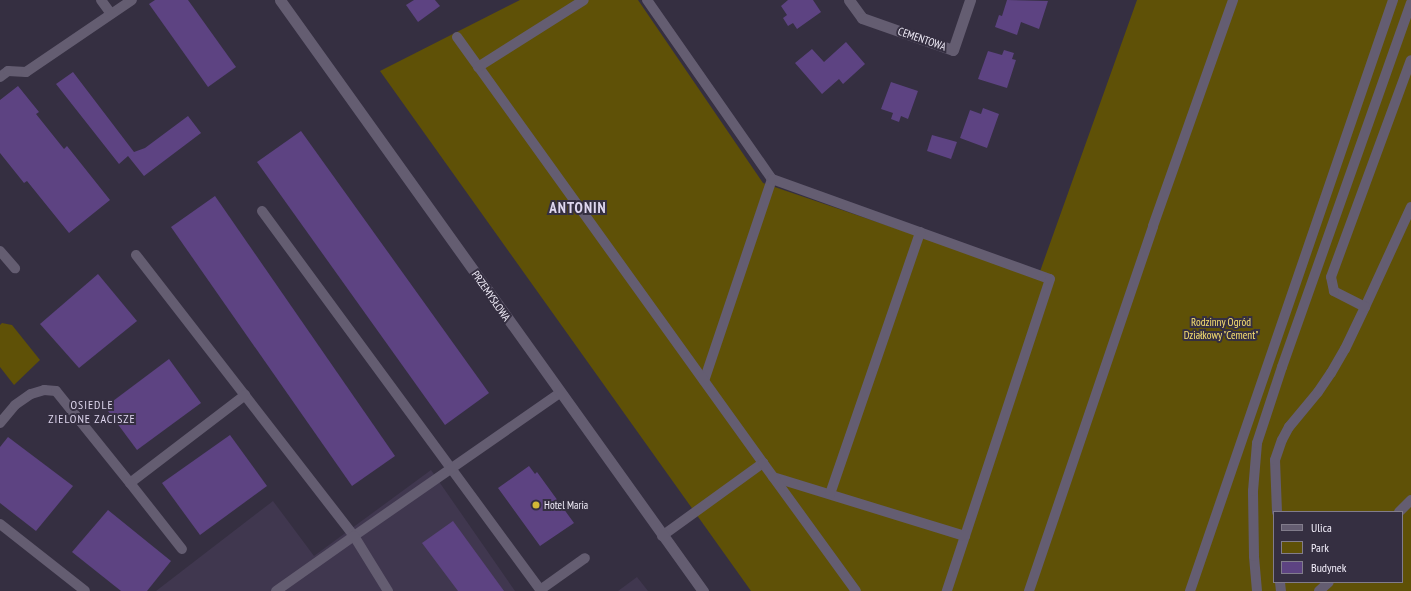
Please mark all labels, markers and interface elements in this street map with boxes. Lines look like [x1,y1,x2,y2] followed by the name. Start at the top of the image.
[896,25,948,53] street label: CEMENTOWA
[549,199,607,217] district label: ANTONIN
[469,268,513,324] street label: PRZEMYSŁOWA
[1183,316,1259,342] park label: Rodzinny Ogród Działkowy "Cement"
[48,398,136,426] district label: OSIEDLE ZIELONE ZACISZE
[544,498,588,512] place label: Hotel Maria
[531,500,541,510] marker: Hotel Maria
[1273,511,1403,583] legend
[1311,520,1332,535] text: Ulica
[1311,540,1329,555] text: Park
[1311,560,1346,575] text: Budynek

